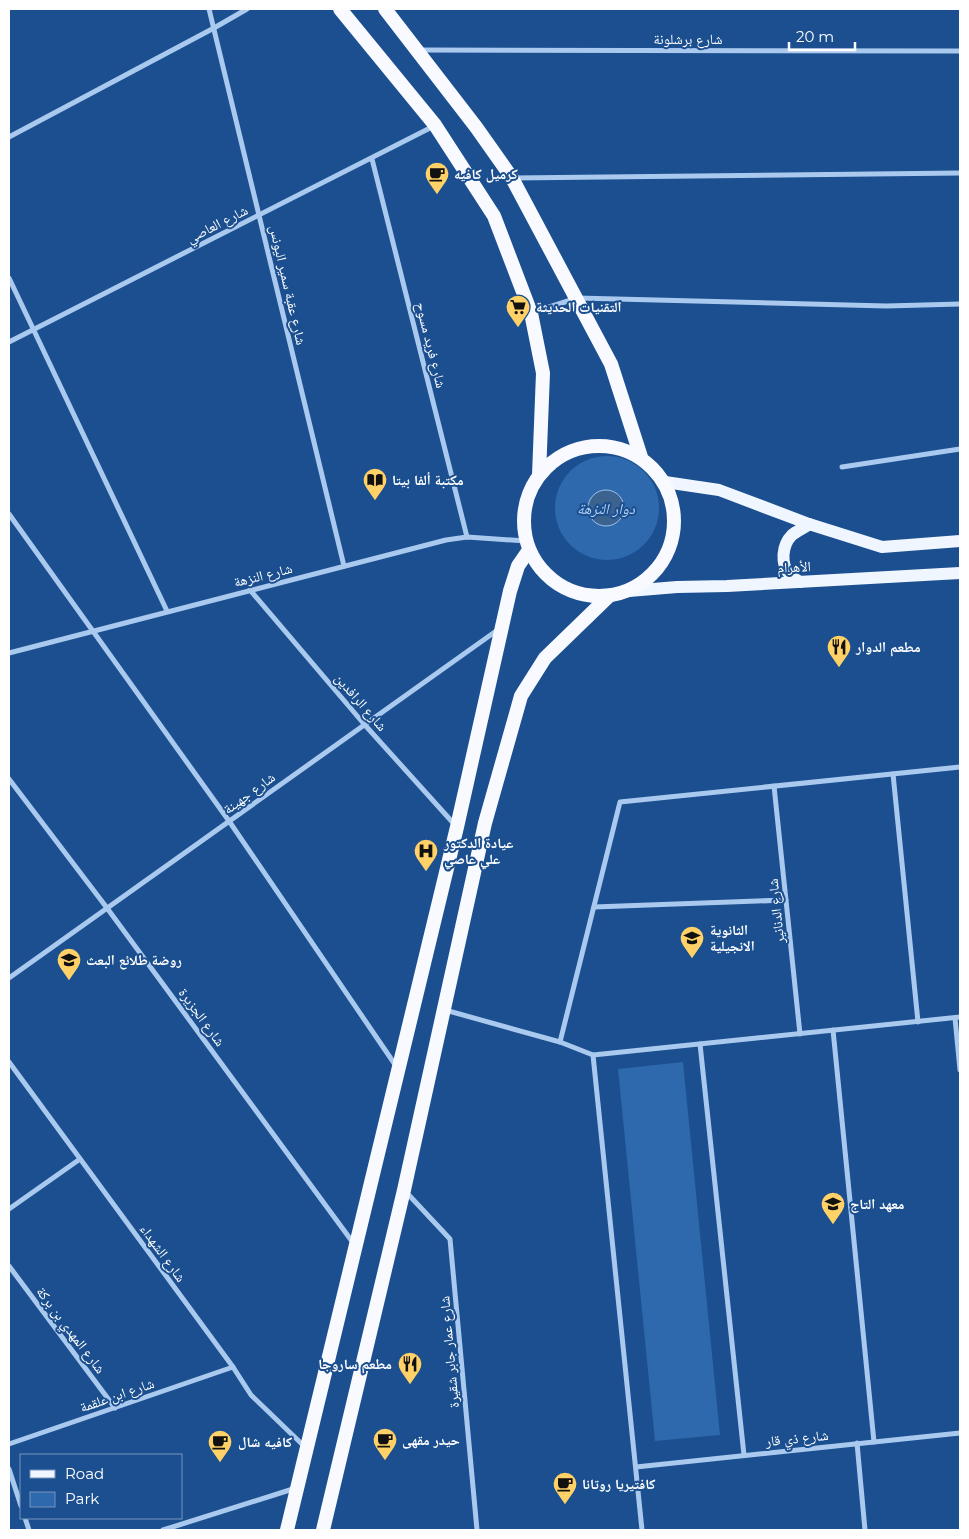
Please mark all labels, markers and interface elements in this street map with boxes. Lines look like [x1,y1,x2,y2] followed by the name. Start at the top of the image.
[789,20,855,52] scale bar
[796,27,834,46] text: 20 m
[653,30,723,49] street label: شارع برشلونة
[424,161,450,195] cafe icon: كرميل كافيه
[454,165,518,183] place label: كرميل كافيه
[183,201,252,249] street label: شارع العاصي
[265,223,311,347] street label: شارع عقبة سمير اليونس
[505,294,531,328] supermarket icon: التقنيات الحديثة
[536,298,622,316] place label: التقنيات الحديثة
[411,300,450,390] street label: شارع فريد مسوح
[362,467,388,501] library icon: مكتبة ألفا بيتا
[392,471,464,489] place label: مكتبة ألفا بيتا
[577,499,636,518] water label: دوار النزهة
[777,557,811,578] street label: الأهرام
[232,559,294,592] street label: شارع النزهة
[826,634,852,668] restaurant icon: مطعم الدوار
[855,638,921,657] place label: مطعم الدوار
[330,669,391,735] street label: شارع الرافدين
[219,768,279,819] street label: شارع جهينة
[443,834,513,870] place label: عيادة الدكتور علي عاصي
[413,838,439,872] hospital icon: عيادة الدكتور علي عاصي
[764,878,789,945] street label: شارع الدنانير
[710,921,755,955] place label: الثانوية الانجيلية
[679,925,705,959] school or university icon: الثانوية الانجيلية
[56,947,82,981] school or university icon: روضة طلائع البعث
[86,951,182,970] place label: روضة طلائع البعث
[174,984,229,1050] street label: شارع الجزيرة
[820,1191,846,1225] school or university icon: معهد التاج
[850,1195,904,1213] place label: معهد التاج
[135,1220,190,1286] street label: شارع الشهداء
[30,1283,109,1378] street label: شارع المهدي بن بركة
[435,1295,464,1409] street label: شارع عمار جابر شقيرة
[397,1351,423,1385] restaurant icon: مطعم ساروجا
[318,1355,392,1374] place label: مطعم ساروجا
[77,1374,157,1417] street label: شارع ابن علقمة
[764,1426,830,1453] street label: شارع ذي قار
[372,1427,398,1461] cafe icon: حيدر مقهى
[207,1429,233,1463] cafe icon: كافيه شال
[402,1431,460,1449] place label: حيدر مقهى
[238,1433,292,1451] place label: كافيه شال
[20,1454,182,1519] legend
[65,1464,104,1483] text: Road
[552,1471,578,1505] cafe icon: كافتيريا روتانا
[582,1475,656,1493] place label: كافتيريا روتانا
[65,1489,99,1508] text: Park

